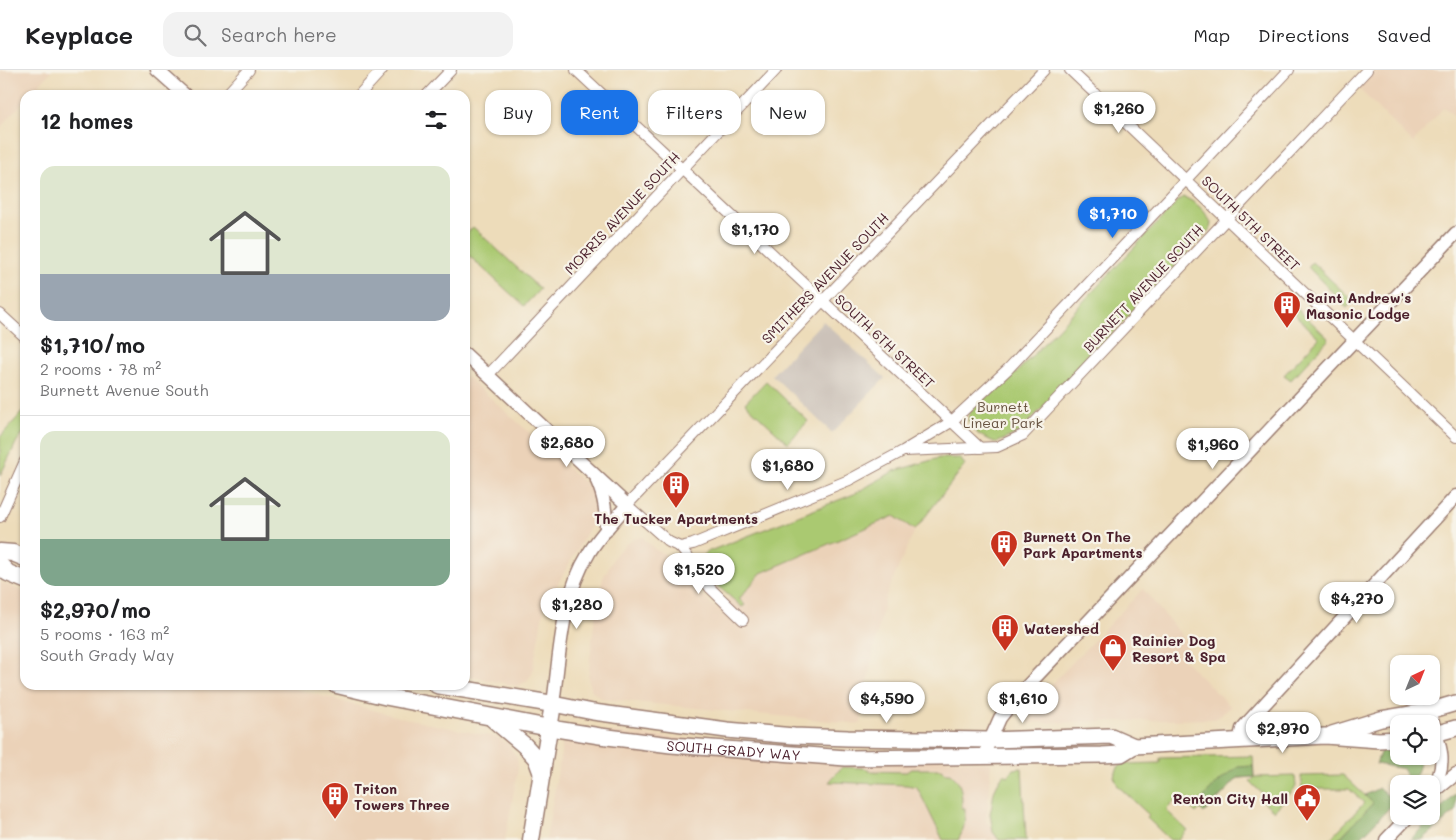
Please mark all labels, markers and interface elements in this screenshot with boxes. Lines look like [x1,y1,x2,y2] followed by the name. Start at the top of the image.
[163,12,513,57] search box
[25,19,133,50] text: Keyplace
[181,21,209,49] icon: search
[221,22,337,47] text: Search here
[1193,23,1230,47] text: Map
[1258,23,1350,47] text: Directions
[1378,23,1431,47] text: Saved
[485,90,551,135] chip: Buy
[561,90,638,135] chip: Rent
[648,90,741,135] chip: Filters
[751,90,825,135] chip: New
[1078,92,1160,134] pin: $1,260
[1094,97,1144,118] text: $1,260
[422,106,450,134] icon: filters
[40,107,133,134] text: 12 homes
[560,147,684,279] street label: MORRIS AVENUE SOUTH
[1198,171,1304,275] street label: SOUTH 5TH STREET
[1072,196,1154,239] pin: $1,710
[200,198,290,288] icon: home
[1089,202,1137,223] text: $1,710
[757,208,893,348] street label: SMITHERS AVENUE SOUTH
[714,212,796,255] pin: $1,170
[731,218,779,239] text: $1,170
[1079,220,1207,356] street label: BURNETT AVENUE SOUTH
[1306,288,1411,323] place label: Saint Andrew's Masonic Lodge
[831,290,939,392] street label: SOUTH 6TH STREET
[1272,290,1302,329] building icon: Saint Andrew's Masonic Lodge
[40,331,145,358] text: $1,710/mo
[40,358,161,379] text: 2 rooms · 78 m²
[40,379,208,400] text: Burnett Avenue South
[963,397,1043,432] park label: Burnett Linear Park
[526,426,608,468] pin: $2,680
[1172,428,1254,470] pin: $1,960
[540,431,594,452] text: $2,680
[1187,433,1239,454] text: $1,960
[747,448,829,491] pin: $1,680
[762,454,814,475] text: $1,680
[200,464,290,554] icon: home
[661,470,691,509] building icon: The Tucker Apartments
[594,509,758,528] place label: The Tucker Apartments
[1023,527,1143,562] place label: Burnett On The Park Apartments
[989,529,1019,568] building icon: Burnett On The Park Apartments
[658,552,740,595] pin: $1,520
[674,558,724,579] text: $1,520
[1316,582,1398,624] pin: $4,270
[1330,587,1384,608] text: $4,270
[536,588,618,630] pin: $1,280
[551,593,603,614] text: $1,280
[40,596,151,623] text: $2,970/mo
[990,613,1020,652] building icon: Watershed
[1024,619,1099,638] place label: Watershed
[40,623,169,644] text: 5 rooms · 163 m²
[1132,631,1226,666] place label: Rainier Dog Resort & Spa
[1098,633,1128,672] shop icon: Rainier Dog Resort & Spa
[40,644,174,665] text: South Grady Way
[1390,655,1440,705] north arrow
[1390,655,1440,825] map controls
[846,682,928,724] pin: $4,590
[982,682,1064,724] pin: $1,610
[860,687,914,708] text: $4,590
[999,687,1047,708] text: $1,610
[1242,712,1324,754] pin: $2,970
[1390,715,1440,765] button: locate
[1257,717,1309,738] text: $2,970
[666,735,801,764] street label: SOUTH GRADY WAY
[1390,775,1440,825] button: layers
[354,779,450,814] place label: Triton Towers Three
[320,781,350,820] building icon: Triton Towers Three
[1292,783,1322,822] public building icon: Renton City Hall
[1173,789,1288,808] place label: Renton City Hall

